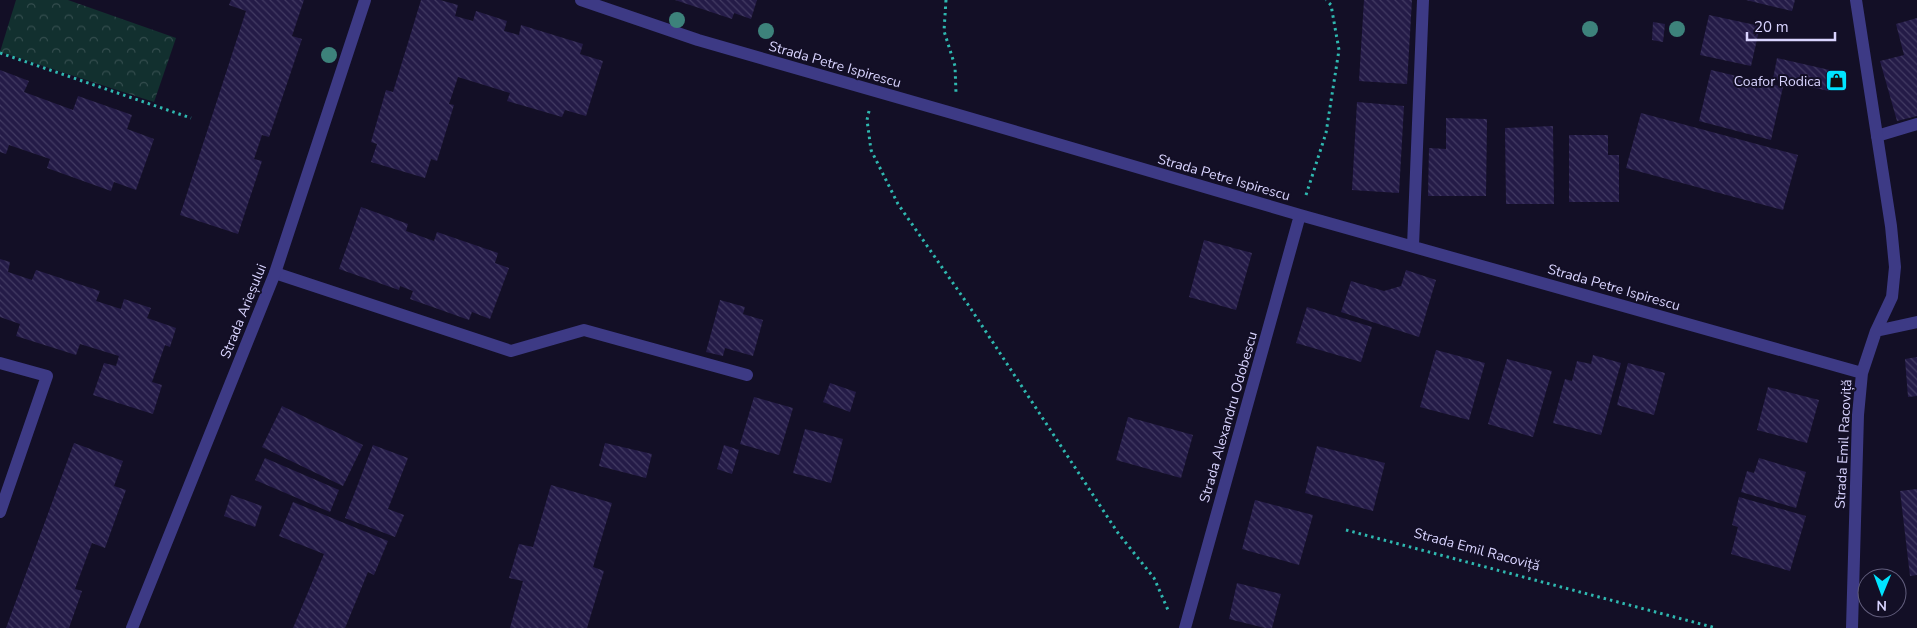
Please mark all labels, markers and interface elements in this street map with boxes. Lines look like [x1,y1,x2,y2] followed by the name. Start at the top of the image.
[1747,10,1834,42] scale bar
[1754,17,1789,37] text: 20 m
[766,36,903,93] street label: Strada Petre Ispirescu
[1825,69,1849,93] shop icon: Coafor Rodica
[1734,72,1821,91] place label: Coafor Rodica
[1155,149,1292,206] street label: Strada Petre Ispirescu
[1545,259,1682,316] street label: Strada Petre Ispirescu
[216,261,271,361] street label: Strada Arieșului
[1195,329,1262,505] street label: Strada Alexandru Odobescu
[1831,379,1856,509] street label: Strada Emil Racoviță
[1412,524,1542,575] street label: Strada Emil Racoviță
[1857,568,1907,618] north arrow
[1876,596,1887,615] text: N

